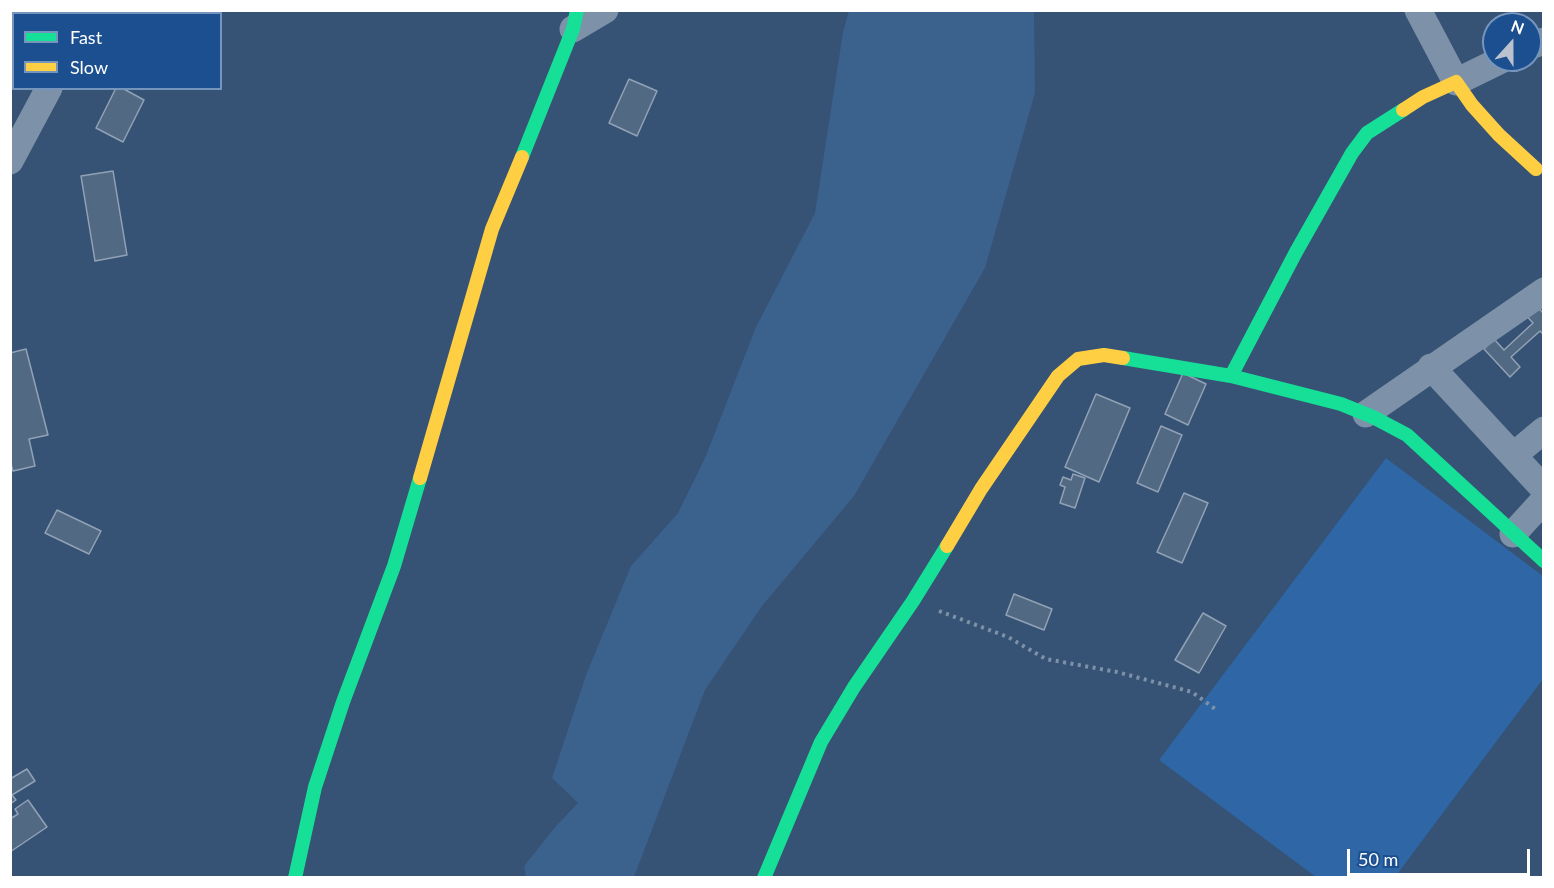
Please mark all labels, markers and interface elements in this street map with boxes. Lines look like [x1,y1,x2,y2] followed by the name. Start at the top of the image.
[12,12,222,90] legend
[1482,12,1542,72] north arrow
[1509,16,1527,38] text: N
[70,26,102,48] text: Fast
[70,56,108,78] text: Slow
[1350,837,1533,875] scale bar
[1358,848,1398,870] text: 50 m

